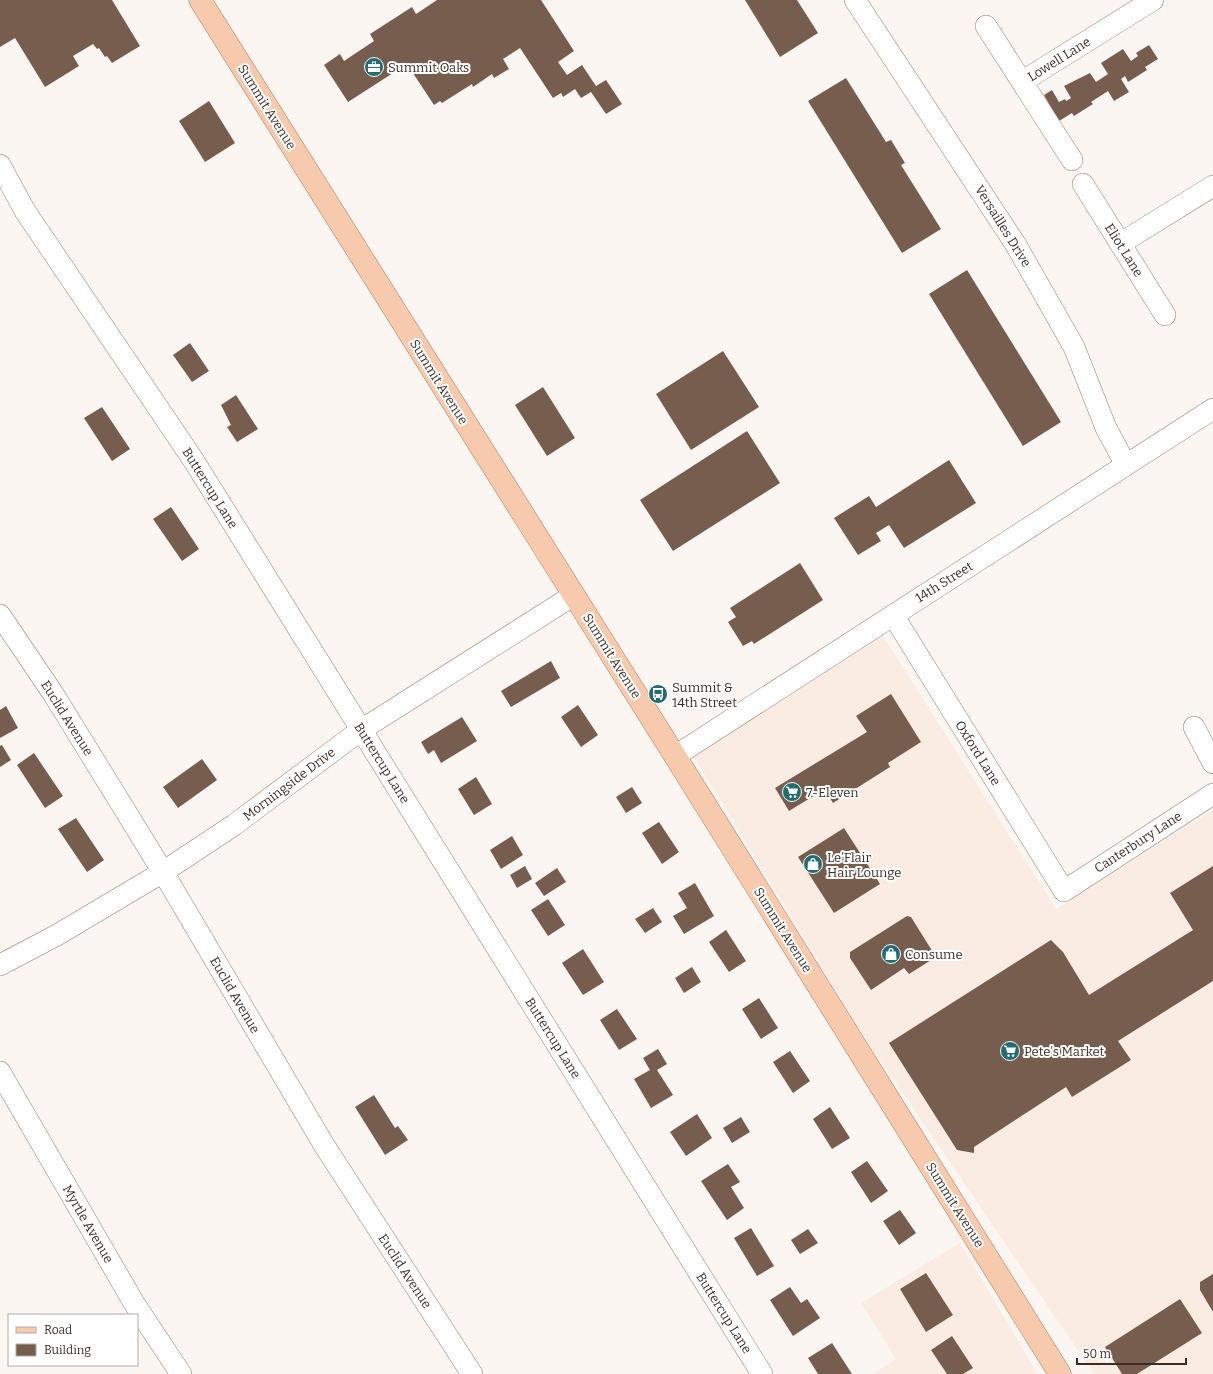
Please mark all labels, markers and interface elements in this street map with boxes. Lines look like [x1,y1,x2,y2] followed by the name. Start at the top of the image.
[1025,34,1093,84] street label: Lowell Lane
[363,56,385,78] office icon: Summit Oaks
[388,60,469,75] place label: Summit Oaks
[235,62,299,152] street label: Summit Avenue
[972,182,1034,270] street label: Versailles Drive
[1102,221,1146,279] street label: Eliot Lane
[407,337,471,427] street label: Summit Avenue
[179,445,241,531] street label: Buttercup Lane
[913,558,976,606] street label: 14th Street
[580,611,644,701] street label: Summit Avenue
[38,678,96,758] street label: Euclid Avenue
[672,680,737,710] place label: Summit & 14th Street
[647,683,669,705] bus stop icon: Summit & 14th Street
[952,718,1004,788] street label: Oxford Lane
[351,720,413,806] street label: Buttercup Lane
[240,744,338,824] street label: Morningside Drive
[781,781,803,803] supermarket icon: 7-Eleven
[806,785,859,800] place label: 7-Eleven
[1092,808,1184,876] street label: Canterbury Lane
[827,850,901,880] place label: Le’Flair Hair Lounge
[802,853,824,875] shop icon: Le’Flair Hair Lounge
[751,885,815,975] street label: Summit Avenue
[880,943,902,965] shop icon: Consume
[905,947,963,962] place label: Consume
[207,954,263,1036] street label: Euclid Avenue
[522,995,584,1081] street label: Buttercup Lane
[999,1040,1021,1062] supermarket icon: Pete's Market
[1024,1044,1104,1059] place label: Pete's Market
[923,1160,987,1250] street label: Summit Avenue
[60,1182,116,1266] street label: Myrtle Avenue
[375,1231,435,1311] street label: Euclid Avenue
[693,1270,755,1356] street label: Buttercup Lane
[8,1314,138,1366] legend
[44,1323,72,1337] text: Road
[1077,1340,1186,1366] scale bar
[44,1343,91,1357] text: Building
[1083,1347,1112,1361] text: 50 m

